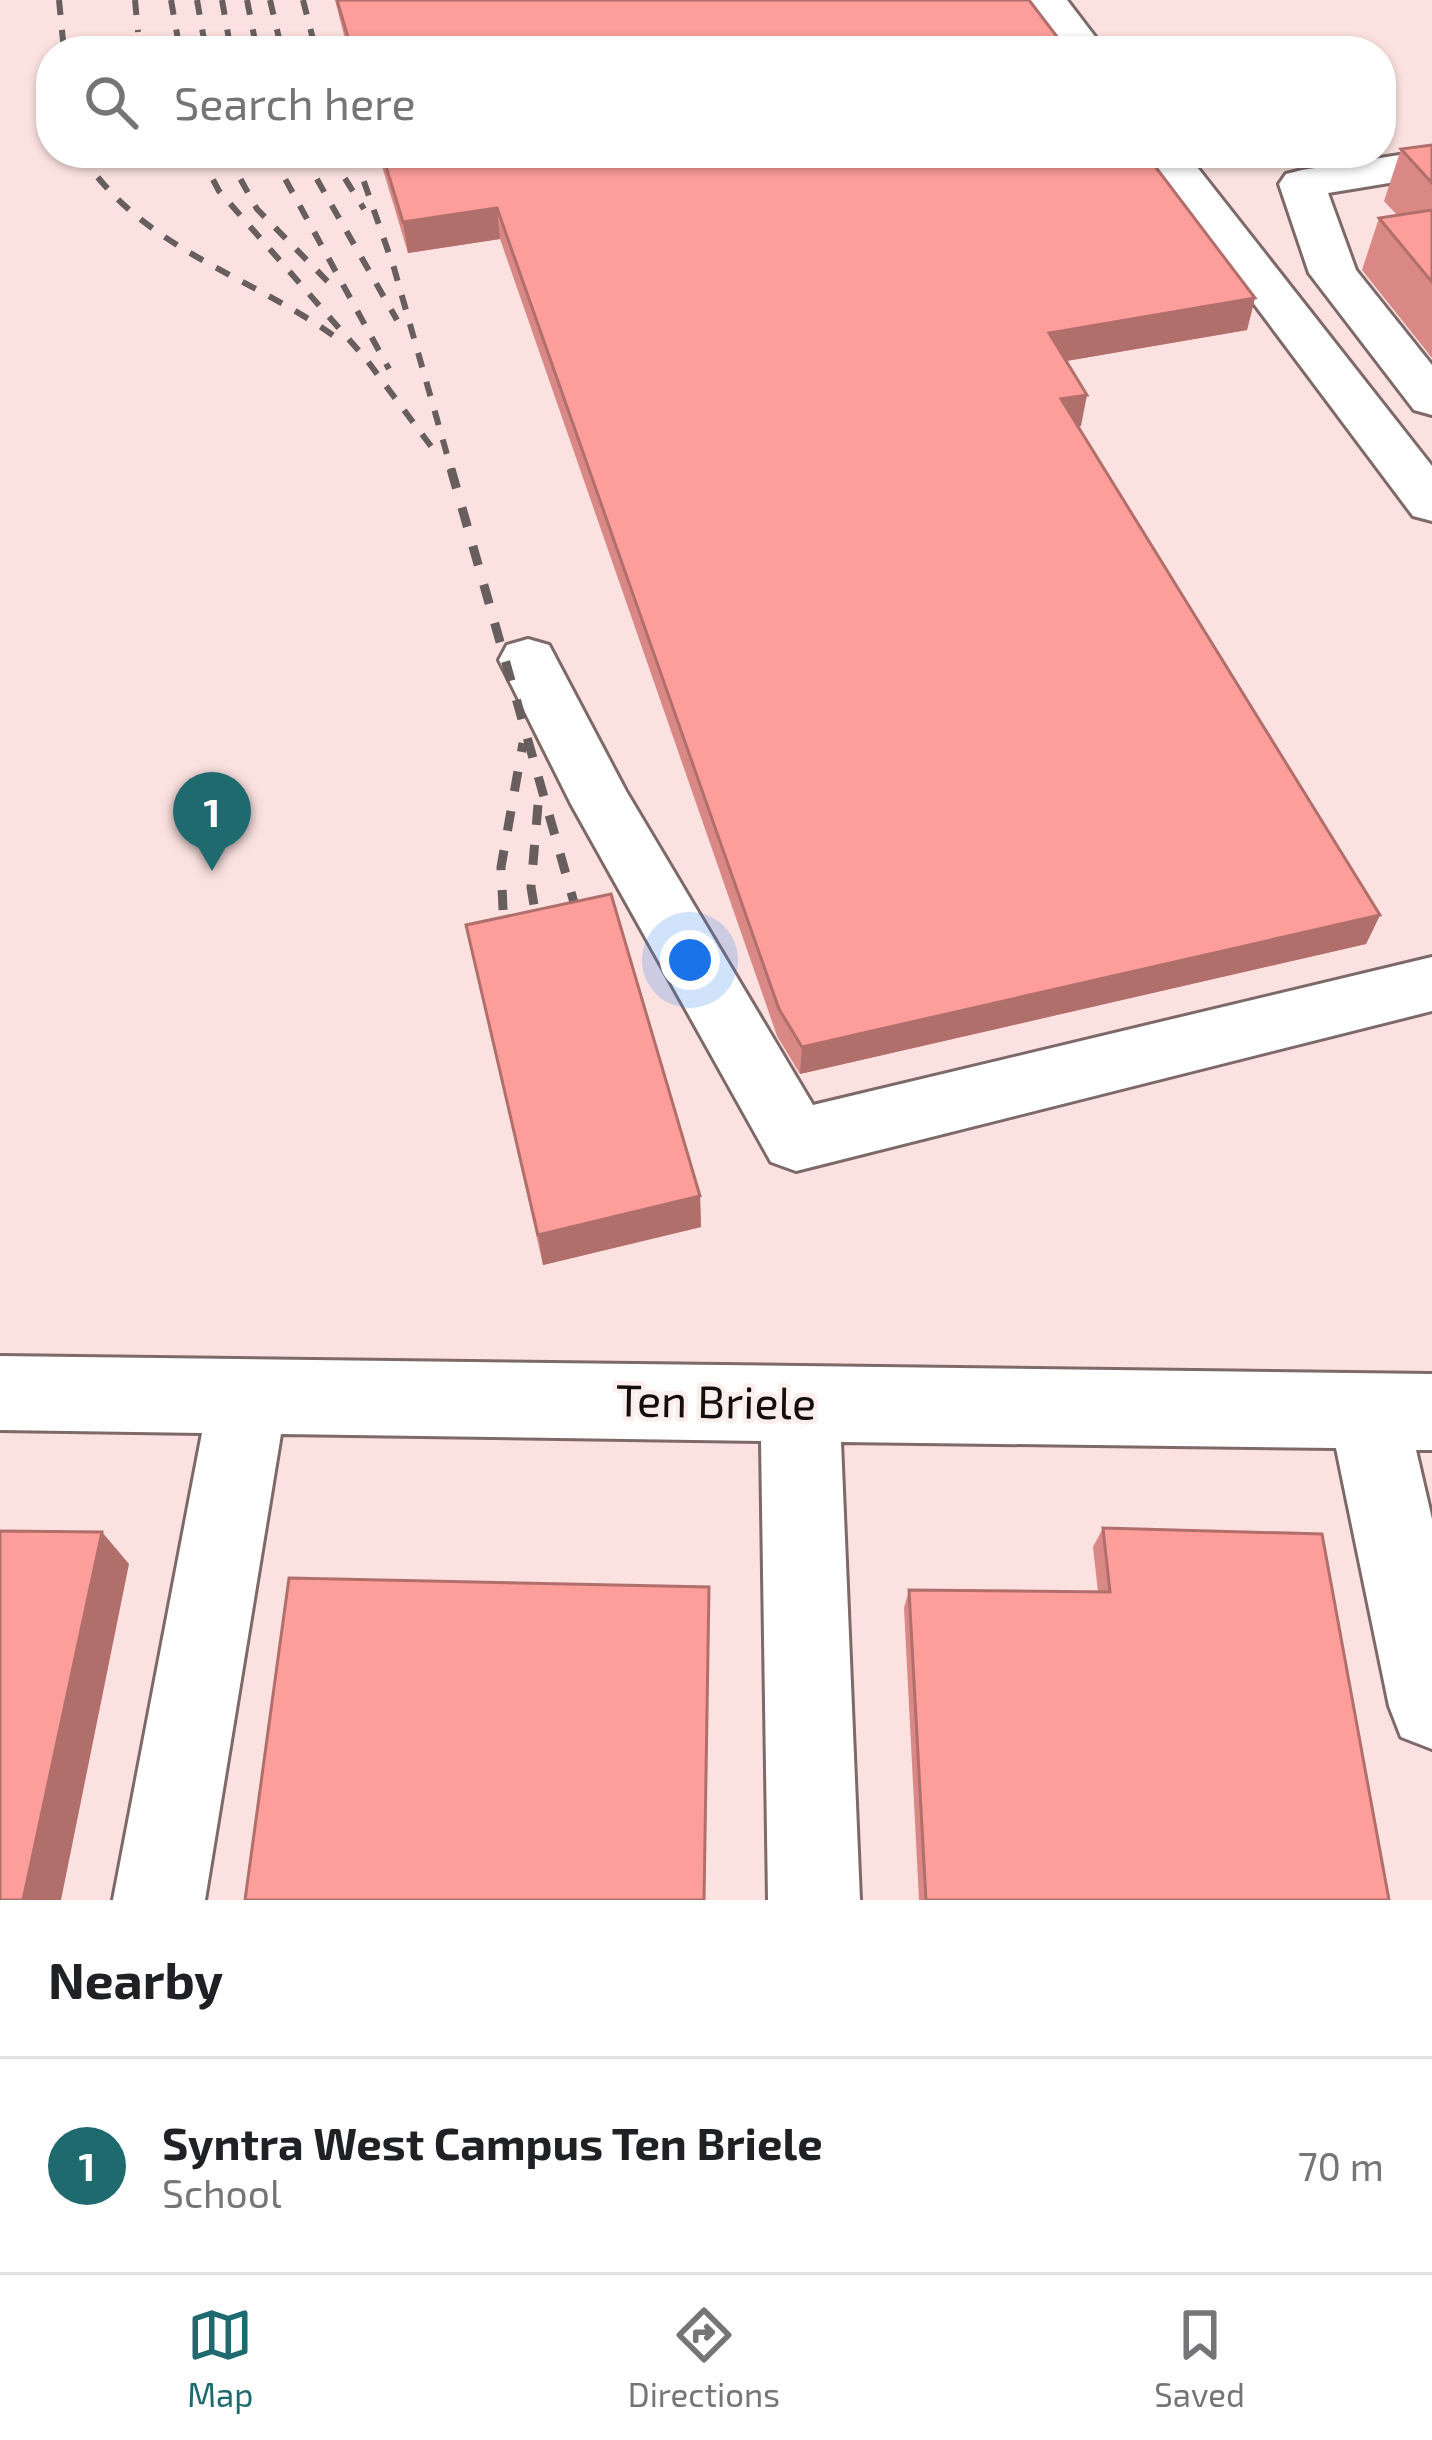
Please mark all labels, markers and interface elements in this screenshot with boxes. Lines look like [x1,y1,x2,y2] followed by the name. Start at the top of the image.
[36,36,1396,168] search box
[78,69,144,135] icon: search
[174,75,416,129] text: Search here
[173,772,251,871] pin: 1
[660,930,720,990] your location
[615,1371,817,1429] street label: Ten Briele
[48,1948,223,2009] text: Nearby
[162,2115,823,2169] text: Syntra West Campus Ten Briele
[79,2142,95,2189] text: 1
[1298,2142,1384,2189] text: 70 m
[162,2169,282,2216] text: School
[187,2302,253,2414] tab: Map
[628,2302,780,2414] tab: Directions
[1154,2302,1245,2414] tab: Saved

